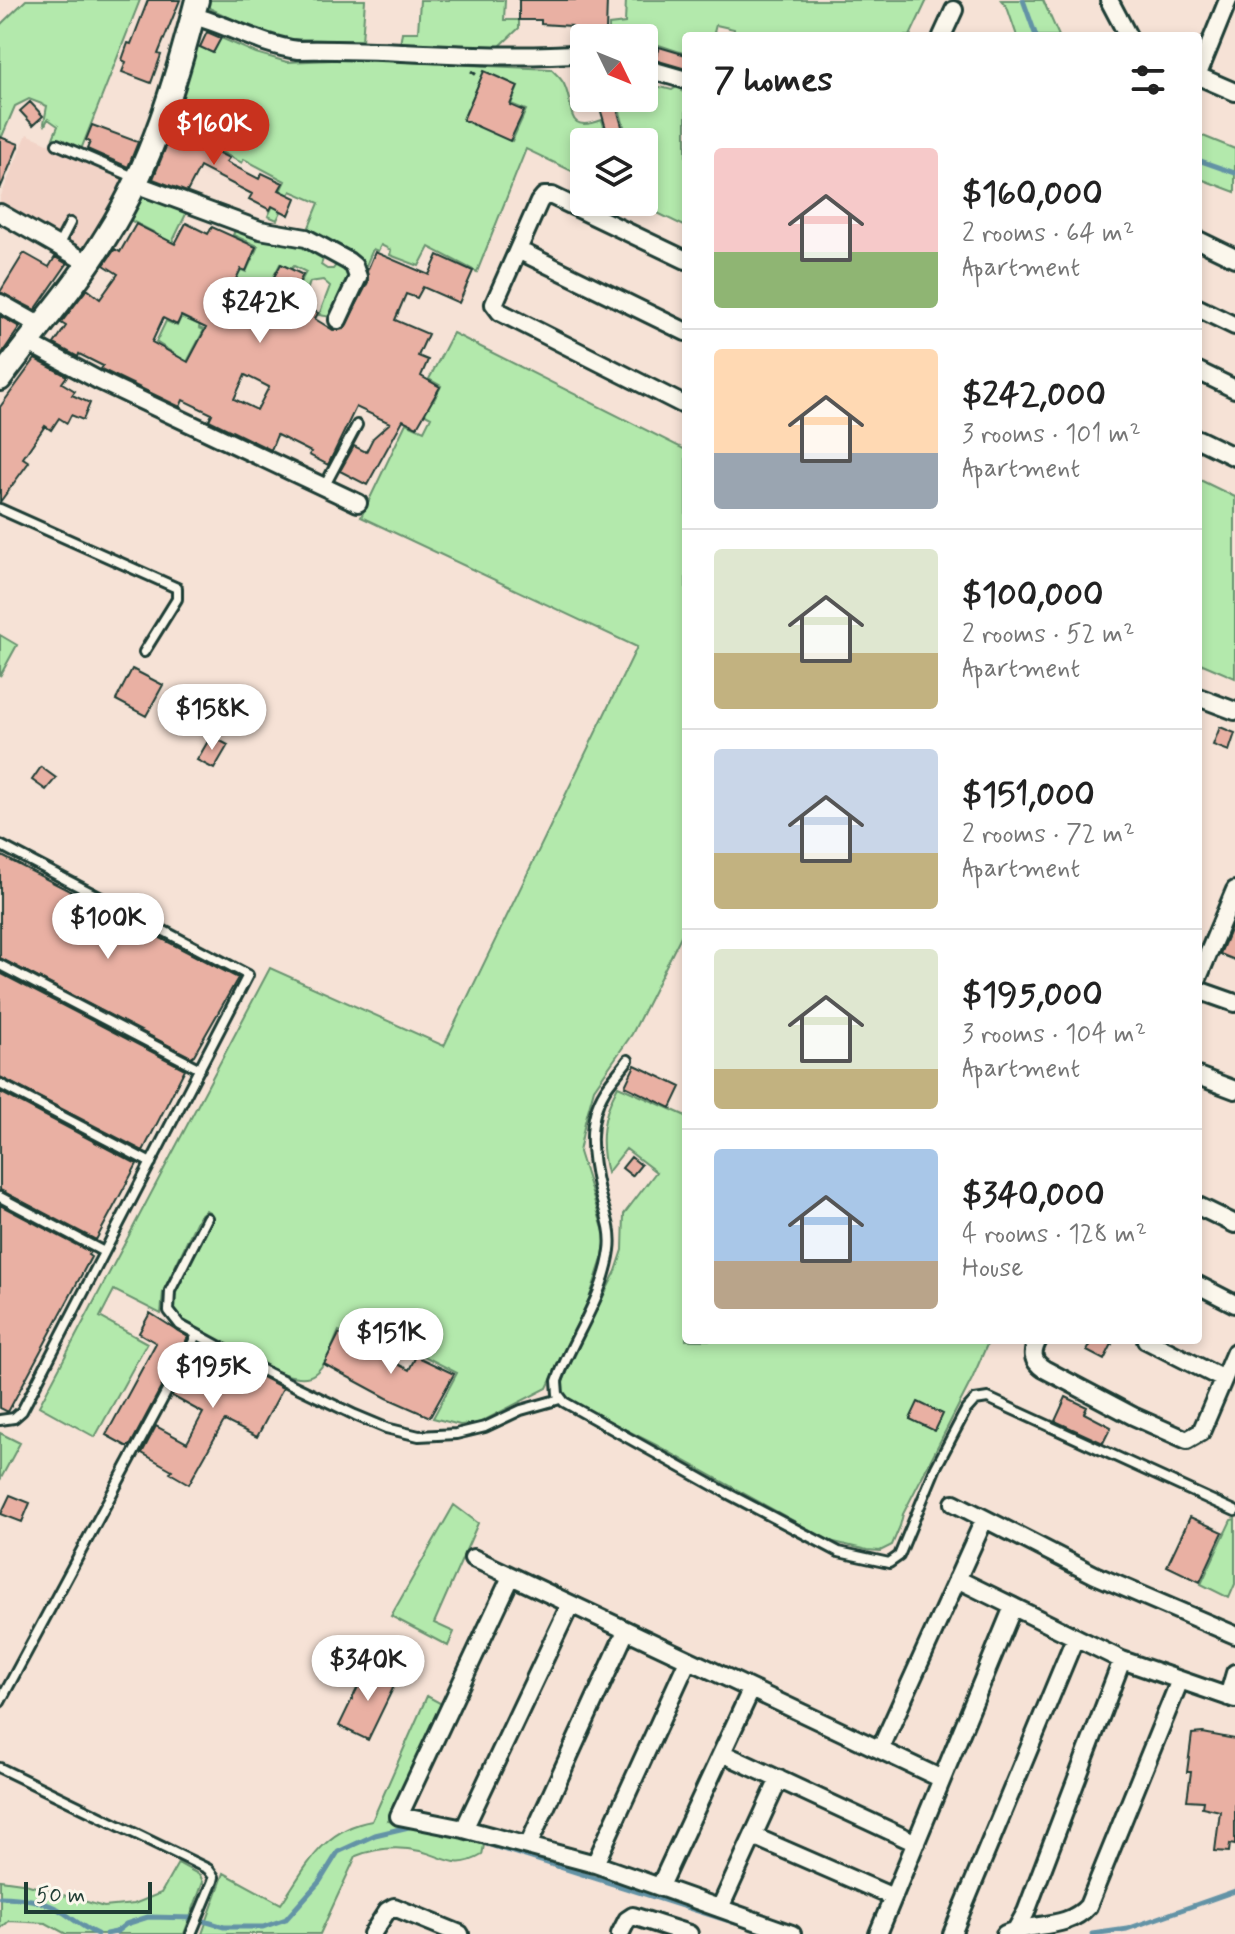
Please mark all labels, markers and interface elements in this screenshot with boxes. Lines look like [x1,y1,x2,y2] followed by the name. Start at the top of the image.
[570,24,658,112] north arrow
[570,24,658,216] map controls
[714,58,833,103] text: 7 homes
[1126,58,1170,102] icon: filters
[158,99,270,167] pin: $160K
[176,108,252,142] text: $160K
[570,128,658,216] button: layers
[962,172,1103,217] text: $160,000
[778,180,874,276] icon: home
[962,217,1134,251] text: 2 rooms · 64 m²
[962,251,1080,285] text: Apartment
[204,277,316,345] pin: $242K
[221,286,299,320] text: $242K
[962,373,1106,418] text: $242,000
[778,381,874,477] icon: home
[962,418,1141,452] text: 3 rooms · 101 m²
[962,452,1080,486] text: Apartment
[962,573,1103,618] text: $100,000
[778,581,874,677] icon: home
[962,618,1134,652] text: 2 rooms · 52 m²
[962,652,1080,686] text: Apartment
[156,684,268,752] pin: $158K
[175,693,249,727] text: $158K
[962,773,1095,818] text: $151,000
[778,781,874,877] icon: home
[962,818,1135,852] text: 2 rooms · 72 m²
[962,852,1080,886] text: Apartment
[52,893,164,961] pin: $100K
[70,902,146,936] text: $100K
[962,973,1103,1018] text: $195,000
[778,981,874,1077] icon: home
[962,1018,1146,1052] text: 3 rooms · 104 m²
[962,1052,1080,1086] text: Apartment
[962,1173,1105,1218] text: $340,000
[778,1181,874,1277] icon: home
[962,1218,1147,1252] text: 4 rooms · 128 m²
[962,1252,1023,1286] text: House
[335,1308,447,1376] pin: $151K
[356,1317,426,1351] text: $151K
[157,1342,269,1410] pin: $195K
[175,1351,251,1385] text: $195K
[312,1635,424,1703] pin: $340K
[330,1644,406,1678] text: $340K
[24,1878,152,1914] scale bar
[36,1882,85,1910] text: 50 m

